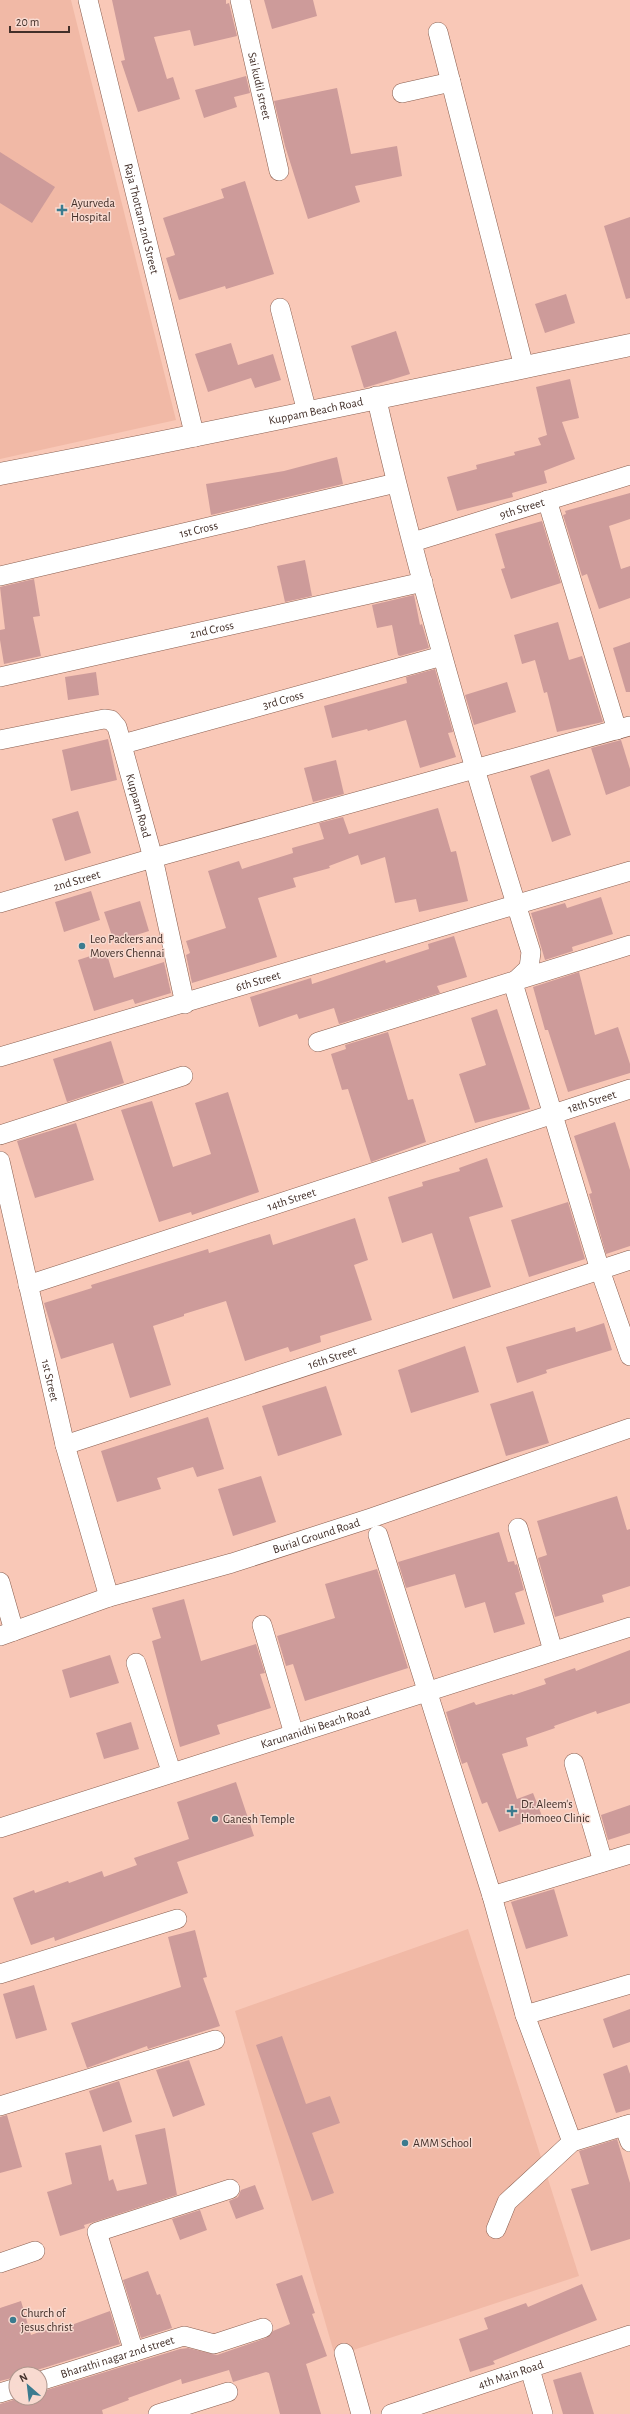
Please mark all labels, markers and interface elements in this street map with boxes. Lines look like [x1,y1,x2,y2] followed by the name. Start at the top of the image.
[10,8,69,34] scale bar
[16,16,39,28] text: 20 m
[246,51,273,121] street label: Sai kudil street
[122,162,161,275] street label: Raja Thottam 2nd Street
[71,197,116,223] place label: Ayurveda Hospital
[56,204,68,216] marker: Ayurveda Hospital
[268,395,364,427] street label: Kuppam Beach Road
[498,496,546,521] street label: 9th Street
[178,519,219,540] street label: 1st Cross
[189,619,235,640] street label: 2nd Cross
[261,689,305,711] street label: 3rd Cross
[124,772,153,839] street label: Kuppam Road
[52,868,102,893] street label: 2nd Street
[90,933,164,959] place label: Leo Packers and Movers Chennai
[77,941,87,951] marker: Leo Packers and Movers Chennai
[234,969,282,993] street label: 6th Street
[566,1088,618,1115] street label: 18th Street
[266,1186,317,1213] street label: 14th Street
[306,1344,358,1371] street label: 16th Street
[40,1358,61,1403] street label: 1st Street
[271,1516,361,1555] street label: Burial Ground Road
[259,1704,372,1750] street label: Karunanidhi Beach Road
[521,1798,590,1824] place label: Dr. Aleem's Homoeo Clinic
[506,1805,518,1817] marker: Dr. Aleem's Homoeo Clinic
[223,1813,295,1825] place label: Ganesh Temple
[210,1814,220,1824] marker: Ganesh Temple
[413,2137,472,2149] place label: AMM School
[400,2138,410,2148] marker: AMM School
[21,2307,73,2334] place label: Church of jesus christ
[8,2315,18,2325] marker: Church of jesus christ
[59,2333,176,2380] street label: Bharathi nagar 2nd street
[477,2358,545,2391] street label: 4th Main Road
[8,2366,48,2406] north arrow
[18,2371,30,2384] text: N

